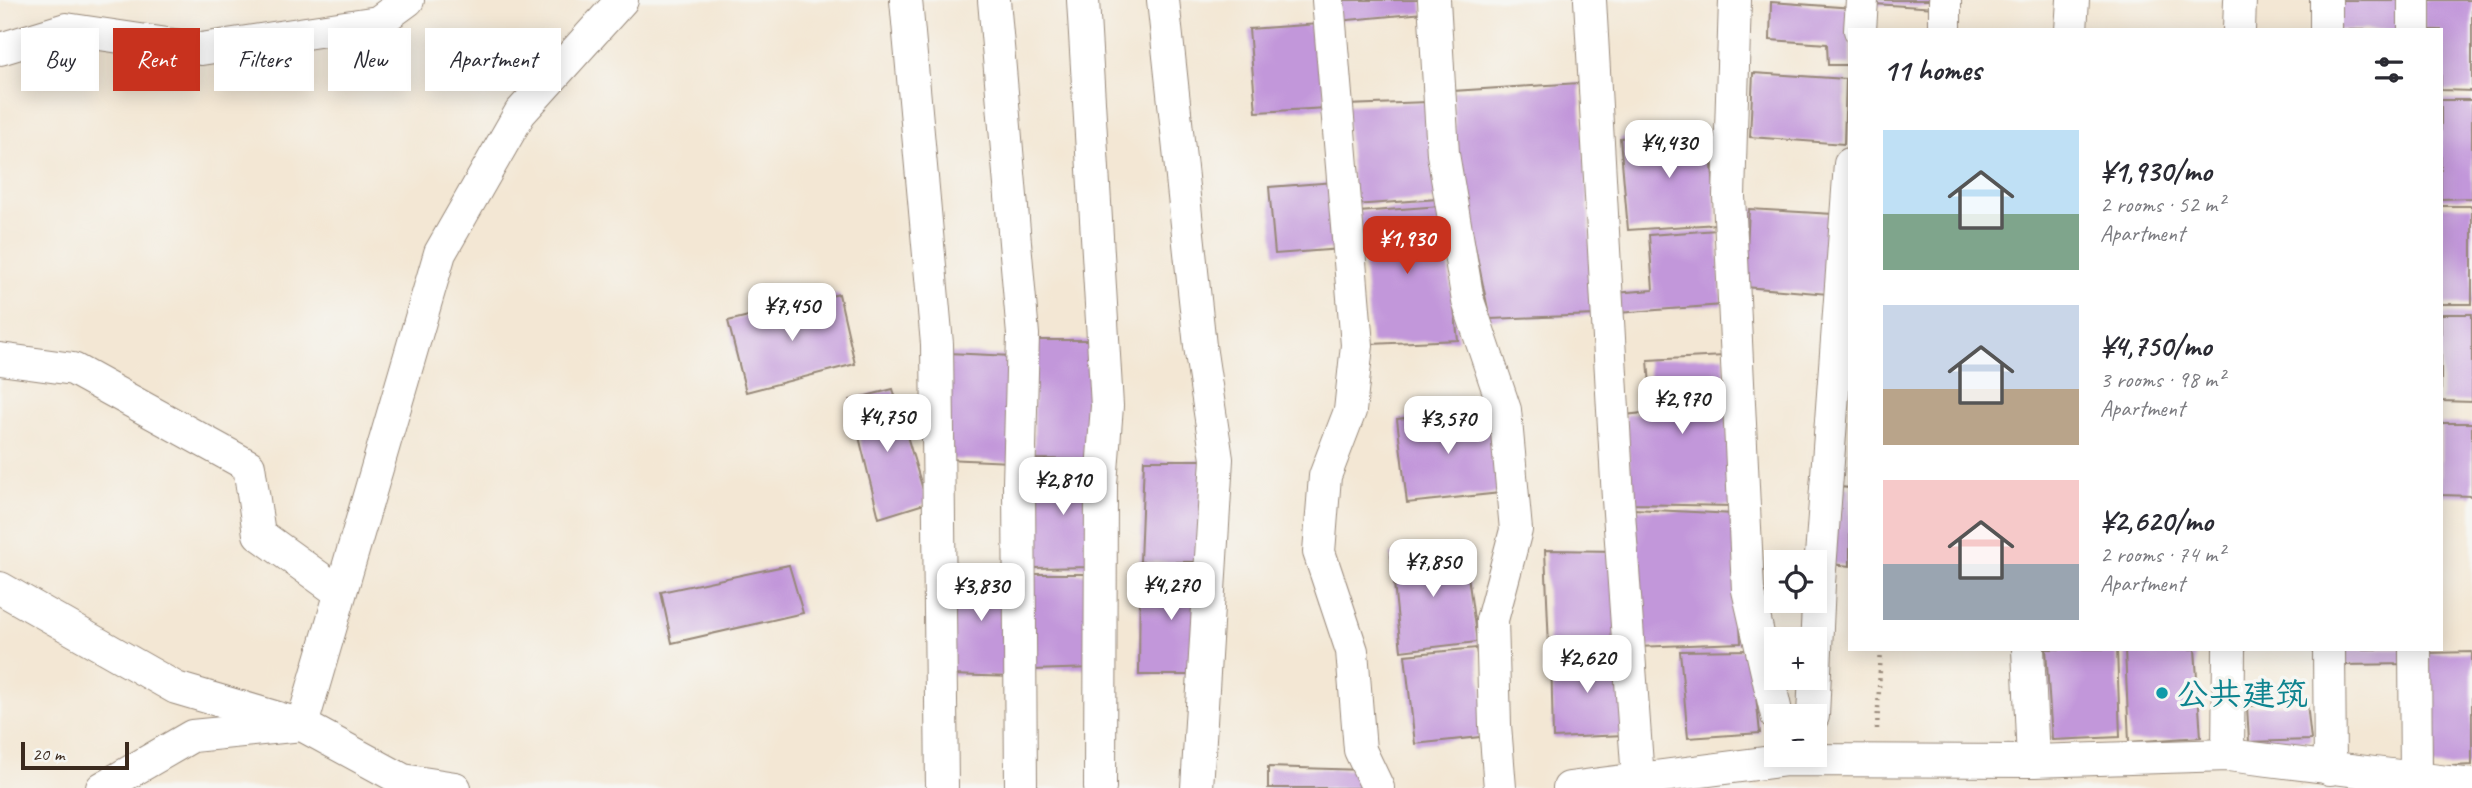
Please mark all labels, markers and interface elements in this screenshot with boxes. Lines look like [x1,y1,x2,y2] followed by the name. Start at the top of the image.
[21,28,99,91] chip: Buy
[113,28,200,91] chip: Rent
[214,28,314,91] chip: Filters
[328,28,411,91] chip: New
[425,28,561,91] chip: Apartment
[1883,51,1981,89] text: 11 homes
[2370,51,2408,89] icon: filters
[1612,120,1726,180] pin: ¥4,430
[1641,128,1697,157] text: ¥4,430
[2100,152,2212,190] text: ¥1,930/mo
[1939,158,2023,242] icon: home
[2100,190,2224,219] text: 2 rooms · 52 m²
[1350,216,1464,276] pin: ¥1,930
[2100,219,2185,248] text: Apartment
[1379,224,1435,253] text: ¥1,930
[735,284,849,343] pin: ¥7,450
[764,291,820,320] text: ¥7,450
[2100,327,2211,365] text: ¥4,750/mo
[1939,333,2023,417] icon: home
[2100,365,2224,394] text: 3 rooms · 98 m²
[1625,376,1739,436] pin: ¥2,970
[1654,384,1710,413] text: ¥2,970
[830,394,944,454] pin: ¥4,750
[2100,394,2185,423] text: Apartment
[1391,396,1505,456] pin: ¥3,570
[859,402,915,431] text: ¥4,750
[1420,404,1476,433] text: ¥3,570
[1006,458,1120,517] pin: ¥2,810
[1035,465,1091,494] text: ¥2,810
[2100,502,2213,540] text: ¥2,620/mo
[1939,508,2023,592] icon: home
[1376,540,1490,599] pin: ¥7,850
[2100,540,2224,569] text: 2 rooms · 74 m²
[1405,547,1461,576] text: ¥7,850
[1764,550,1827,767] map controls
[1764,550,1827,613] button: locate
[1114,562,1228,622] pin: ¥4,270
[924,564,1038,623] pin: ¥3,830
[2100,569,2185,598] text: Apartment
[1143,570,1199,599] text: ¥4,270
[953,571,1009,600] text: ¥3,830
[1764,627,1827,690] button: +
[1530,636,1644,695] pin: ¥2,620
[1559,643,1615,672] text: ¥2,620
[2176,673,2308,715] place label: 公共建筑
[2154,685,2170,701] marker: 公共建筑
[1764,704,1827,767] button: −
[21,739,130,771] scale bar
[32,742,64,766] text: 20 m

